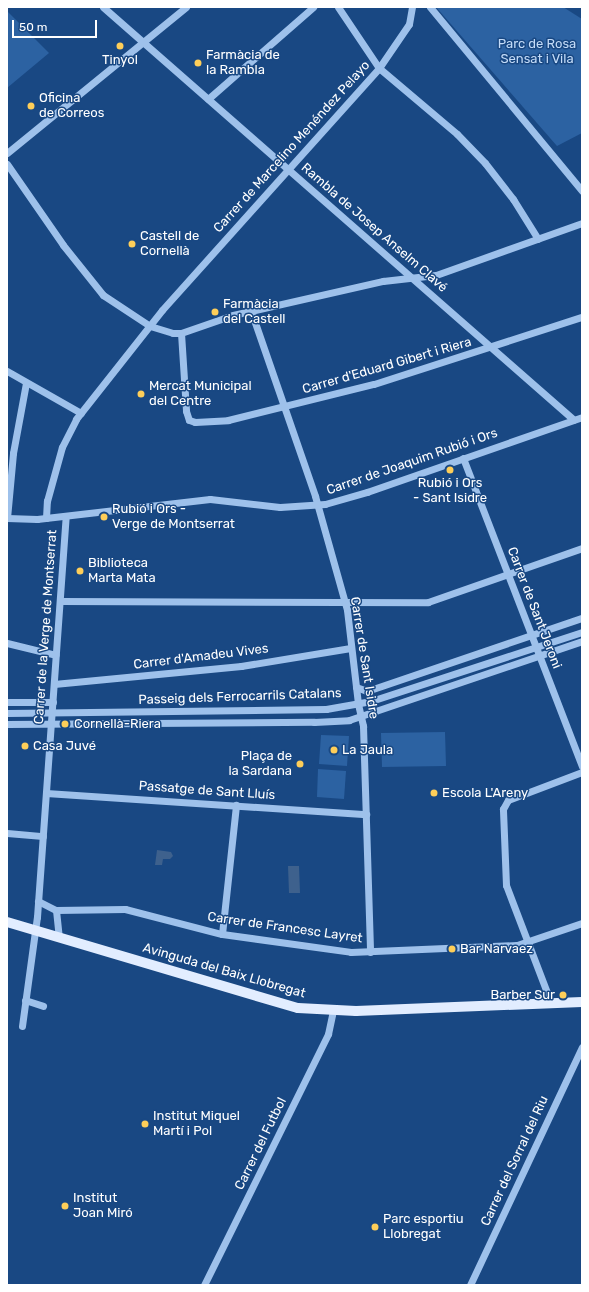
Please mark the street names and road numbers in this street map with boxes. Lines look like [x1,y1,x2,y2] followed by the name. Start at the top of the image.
[210,58,374,236] street label: Carrer de Marcelino Menéndez Pelayo
[298,160,450,296] street label: Rambla de Josep Anselm Clavé
[301,334,473,398] street label: Carrer d'Eduard Gibert i Riera
[324,425,500,499] street label: Carrer de Joaquim Rubió i Ors
[31,529,61,725] street label: Carrer de la Verge de Montserrat
[504,545,564,671] street label: Carrer de Sant Jeroni
[347,596,381,720] street label: Carrer de Sant Isidre
[132,641,270,673] street label: Carrer d'Amadeu Vives
[138,686,342,708] street label: Passeig dels Ferrocarrils Catalans
[138,778,276,804] street label: Passatge de Sant Lluís
[206,909,364,947] street label: Carrer de Francesc Layret
[141,940,307,1002] street label: Avinguda del Baix Llobregat
[478,1093,552,1229] street label: Carrer del Sorral del Riu
[232,1095,290,1193] street label: Carrer del Futbol

